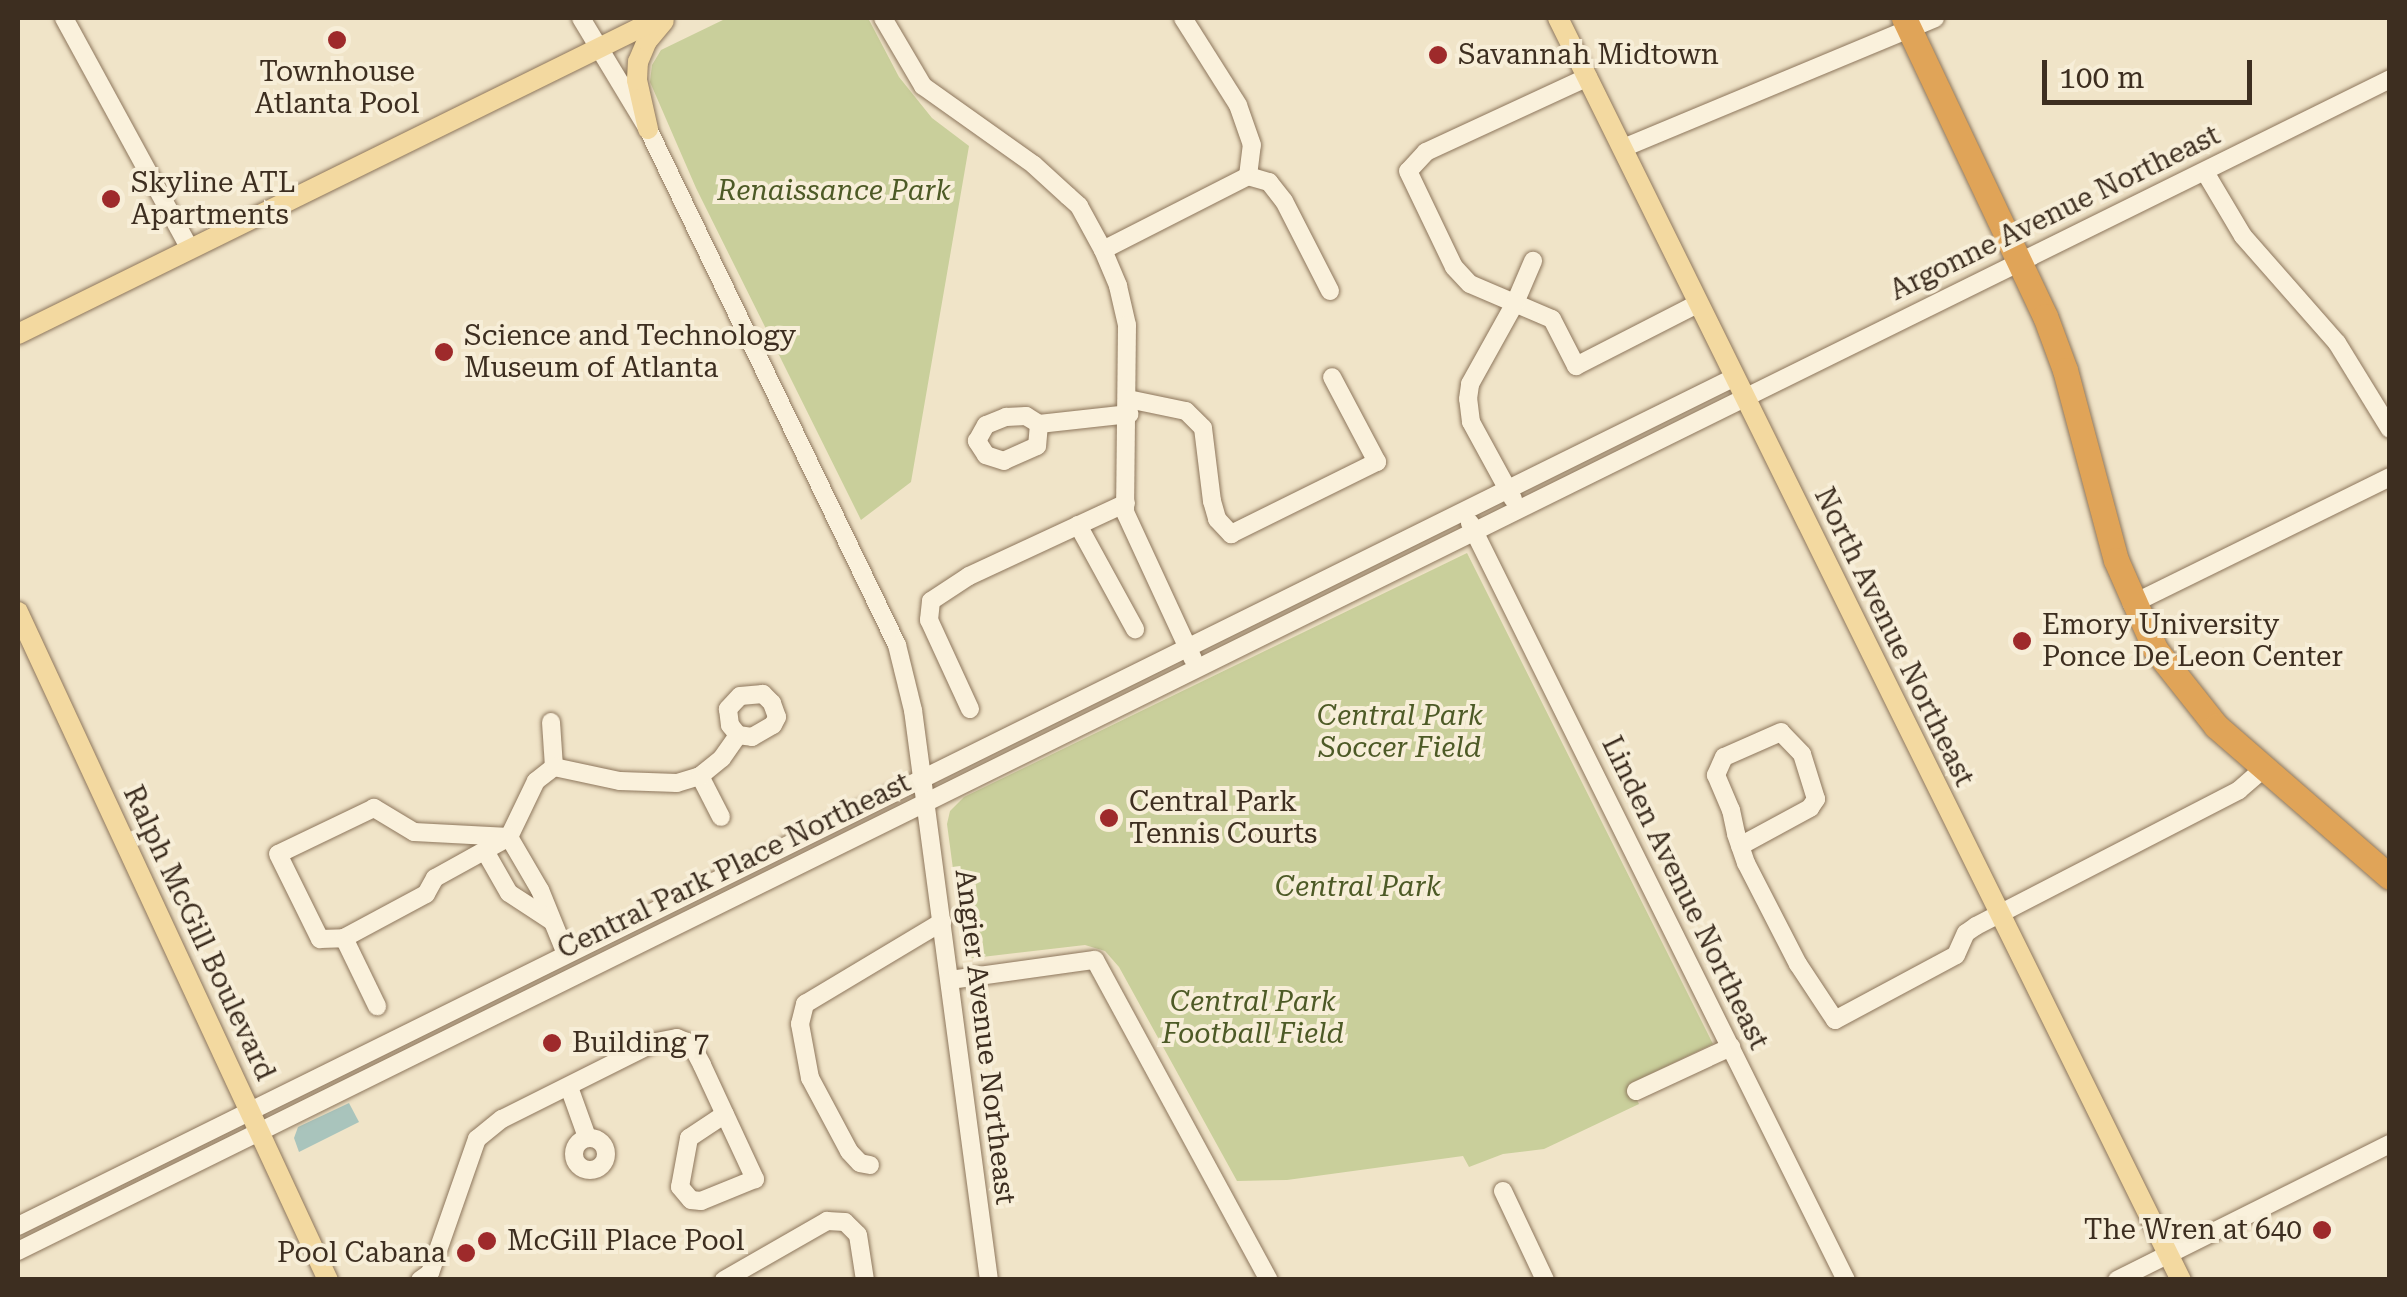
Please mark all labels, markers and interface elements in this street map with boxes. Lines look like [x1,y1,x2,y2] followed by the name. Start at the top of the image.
[326,29,348,51] marker: Townhouse Atlanta Pool
[1458,38,1719,72] place label: Savannah Midtown
[2047,40,2257,102] scale bar
[1427,44,1449,66] marker: Savannah Midtown
[255,55,419,121] place label: Townhouse Atlanta Pool
[2059,60,2144,95] text: 100 m
[1884,118,2226,308] street label: Argonne Avenue Northeast
[131,166,295,232] place label: Skyline ATL Apartments
[717,174,951,208] park label: Renaissance Park
[100,188,122,210] marker: Skyline ATL Apartments
[464,319,796,385] place label: Science and Technology Museum of Atlanta
[433,341,455,363] marker: Science and Technology Museum of Atlanta
[1807,482,1981,792] street label: North Avenue Northeast
[2042,608,2343,674] place label: Emory University Ponce De Leon Center
[2011,630,2033,652] marker: Emory University Ponce De Leon Center
[1317,699,1483,765] park label: Central Park Soccer Field
[1594,731,1776,1055] street label: Linden Avenue Northeast
[552,766,916,966] street label: Central Park Place Northeast
[116,780,282,1086] street label: Ralph McGill Boulevard
[1129,785,1317,851] place label: Central Park Tennis Courts
[1098,807,1120,829] marker: Central Park Tennis Courts
[948,867,1022,1207] street label: Angier Avenue Northeast
[1275,870,1441,904] park label: Central Park
[1162,985,1344,1051] park label: Central Park Football Field
[572,1026,709,1060] place label: Building 7
[541,1032,563,1054] marker: Building 7
[2084,1213,2302,1247] place label: The Wren at 640
[2311,1219,2333,1241] marker: The Wren at 640
[507,1224,744,1258] place label: McGill Place Pool
[476,1230,498,1252] marker: McGill Place Pool
[277,1236,446,1270] place label: Pool Cabana
[455,1242,477,1264] marker: Pool Cabana

